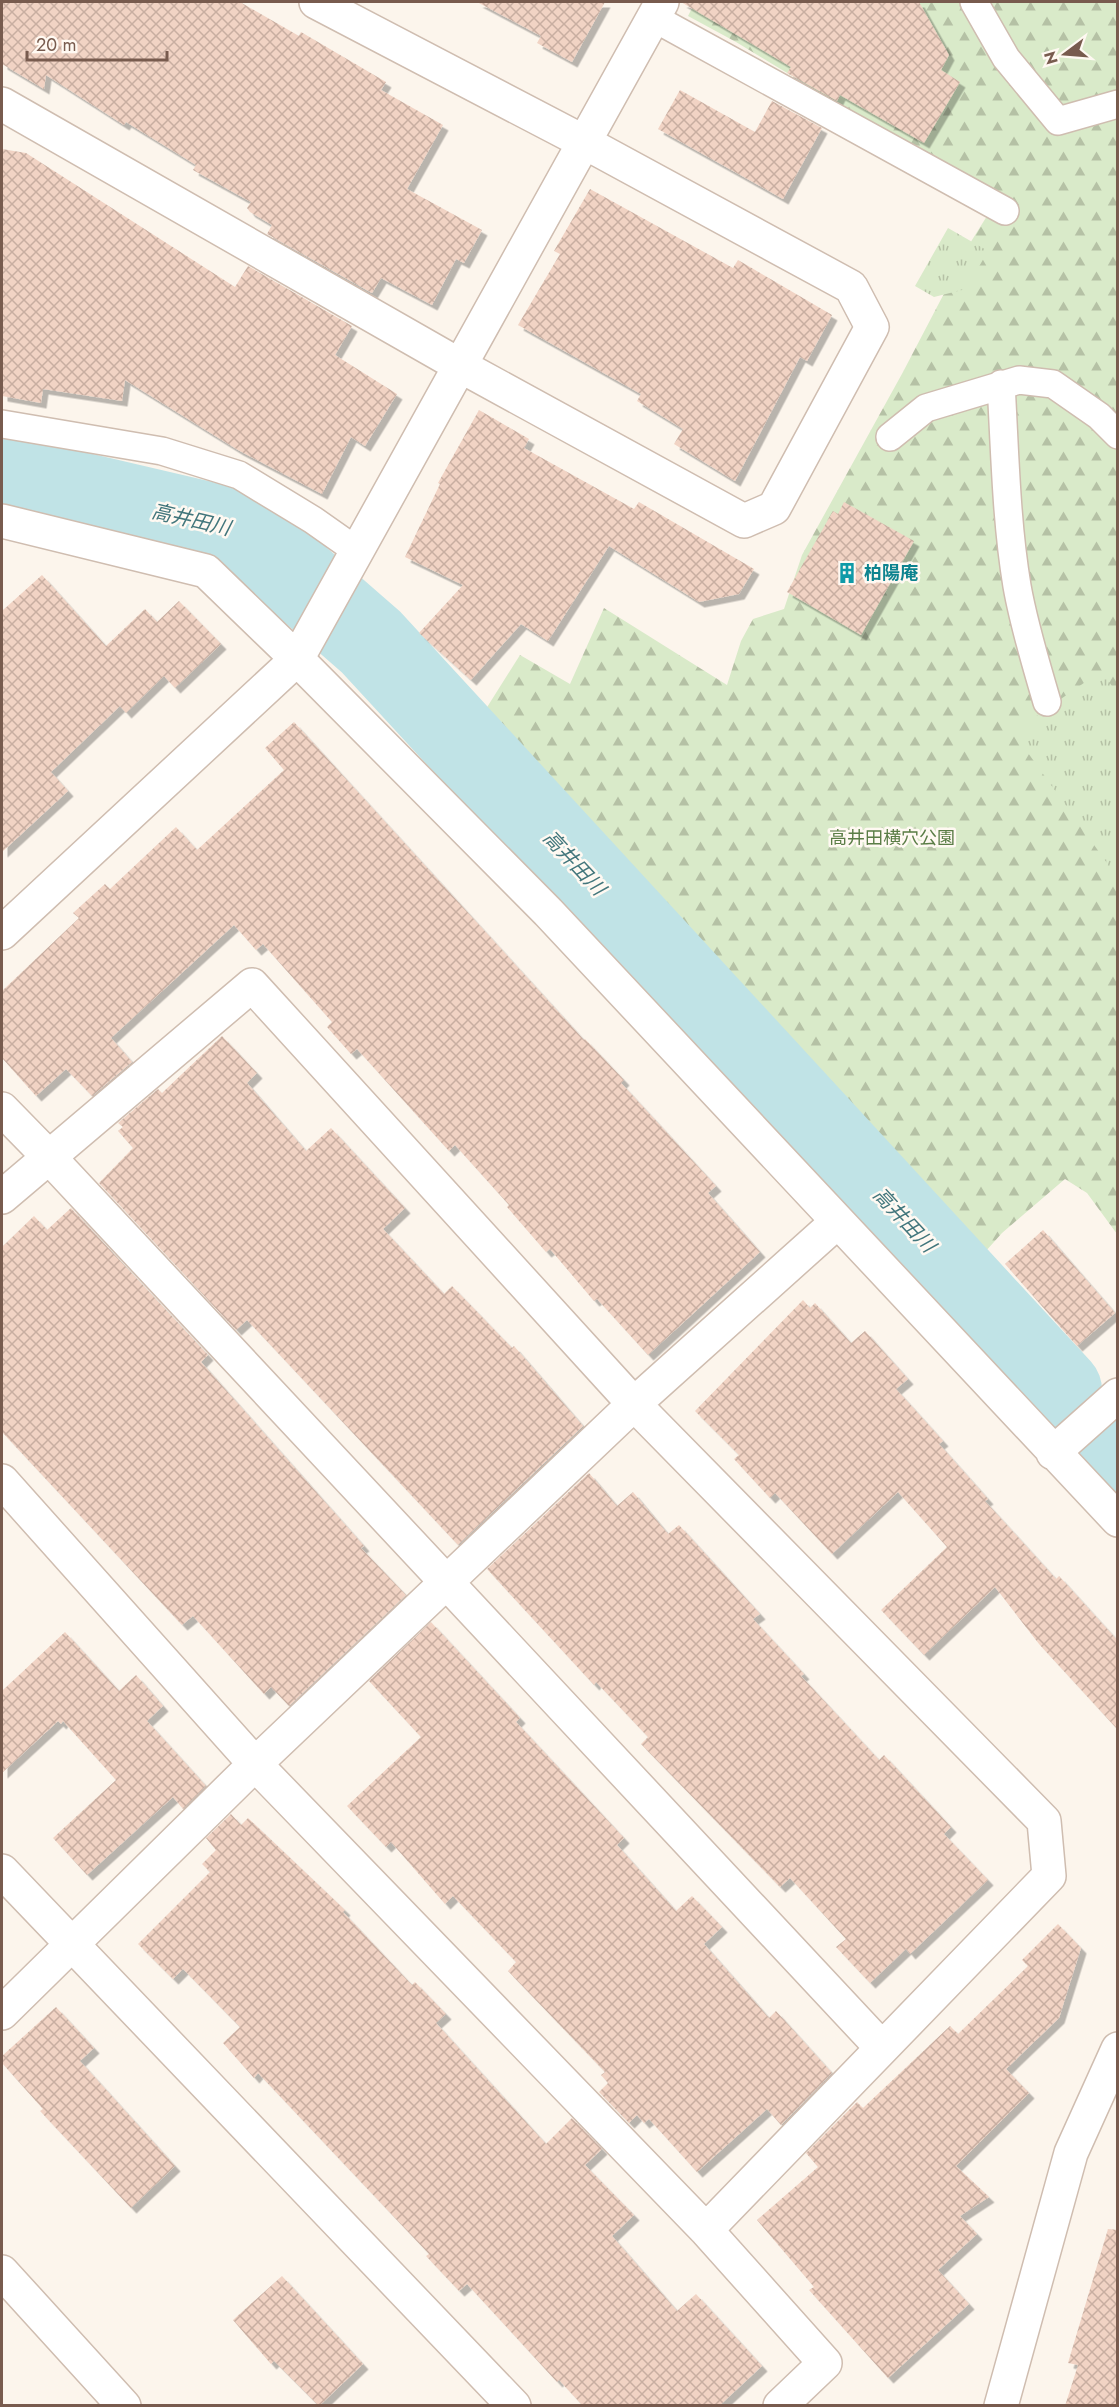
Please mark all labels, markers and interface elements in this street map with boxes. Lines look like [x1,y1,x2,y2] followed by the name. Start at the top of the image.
[27,24,166,62] scale bar
[1035,24,1095,84] north arrow
[36,32,76,58] text: 20 m
[1038,49,1064,67] text: N
[149,497,235,544] water label: 高井田川
[864,560,918,586] place label: 柏陽庵
[835,561,859,585] building icon: 柏陽庵
[536,824,613,904] water label: 高井田川
[829,825,955,851] park label: 高井田横穴公園
[866,1181,943,1261] water label: 高井田川

